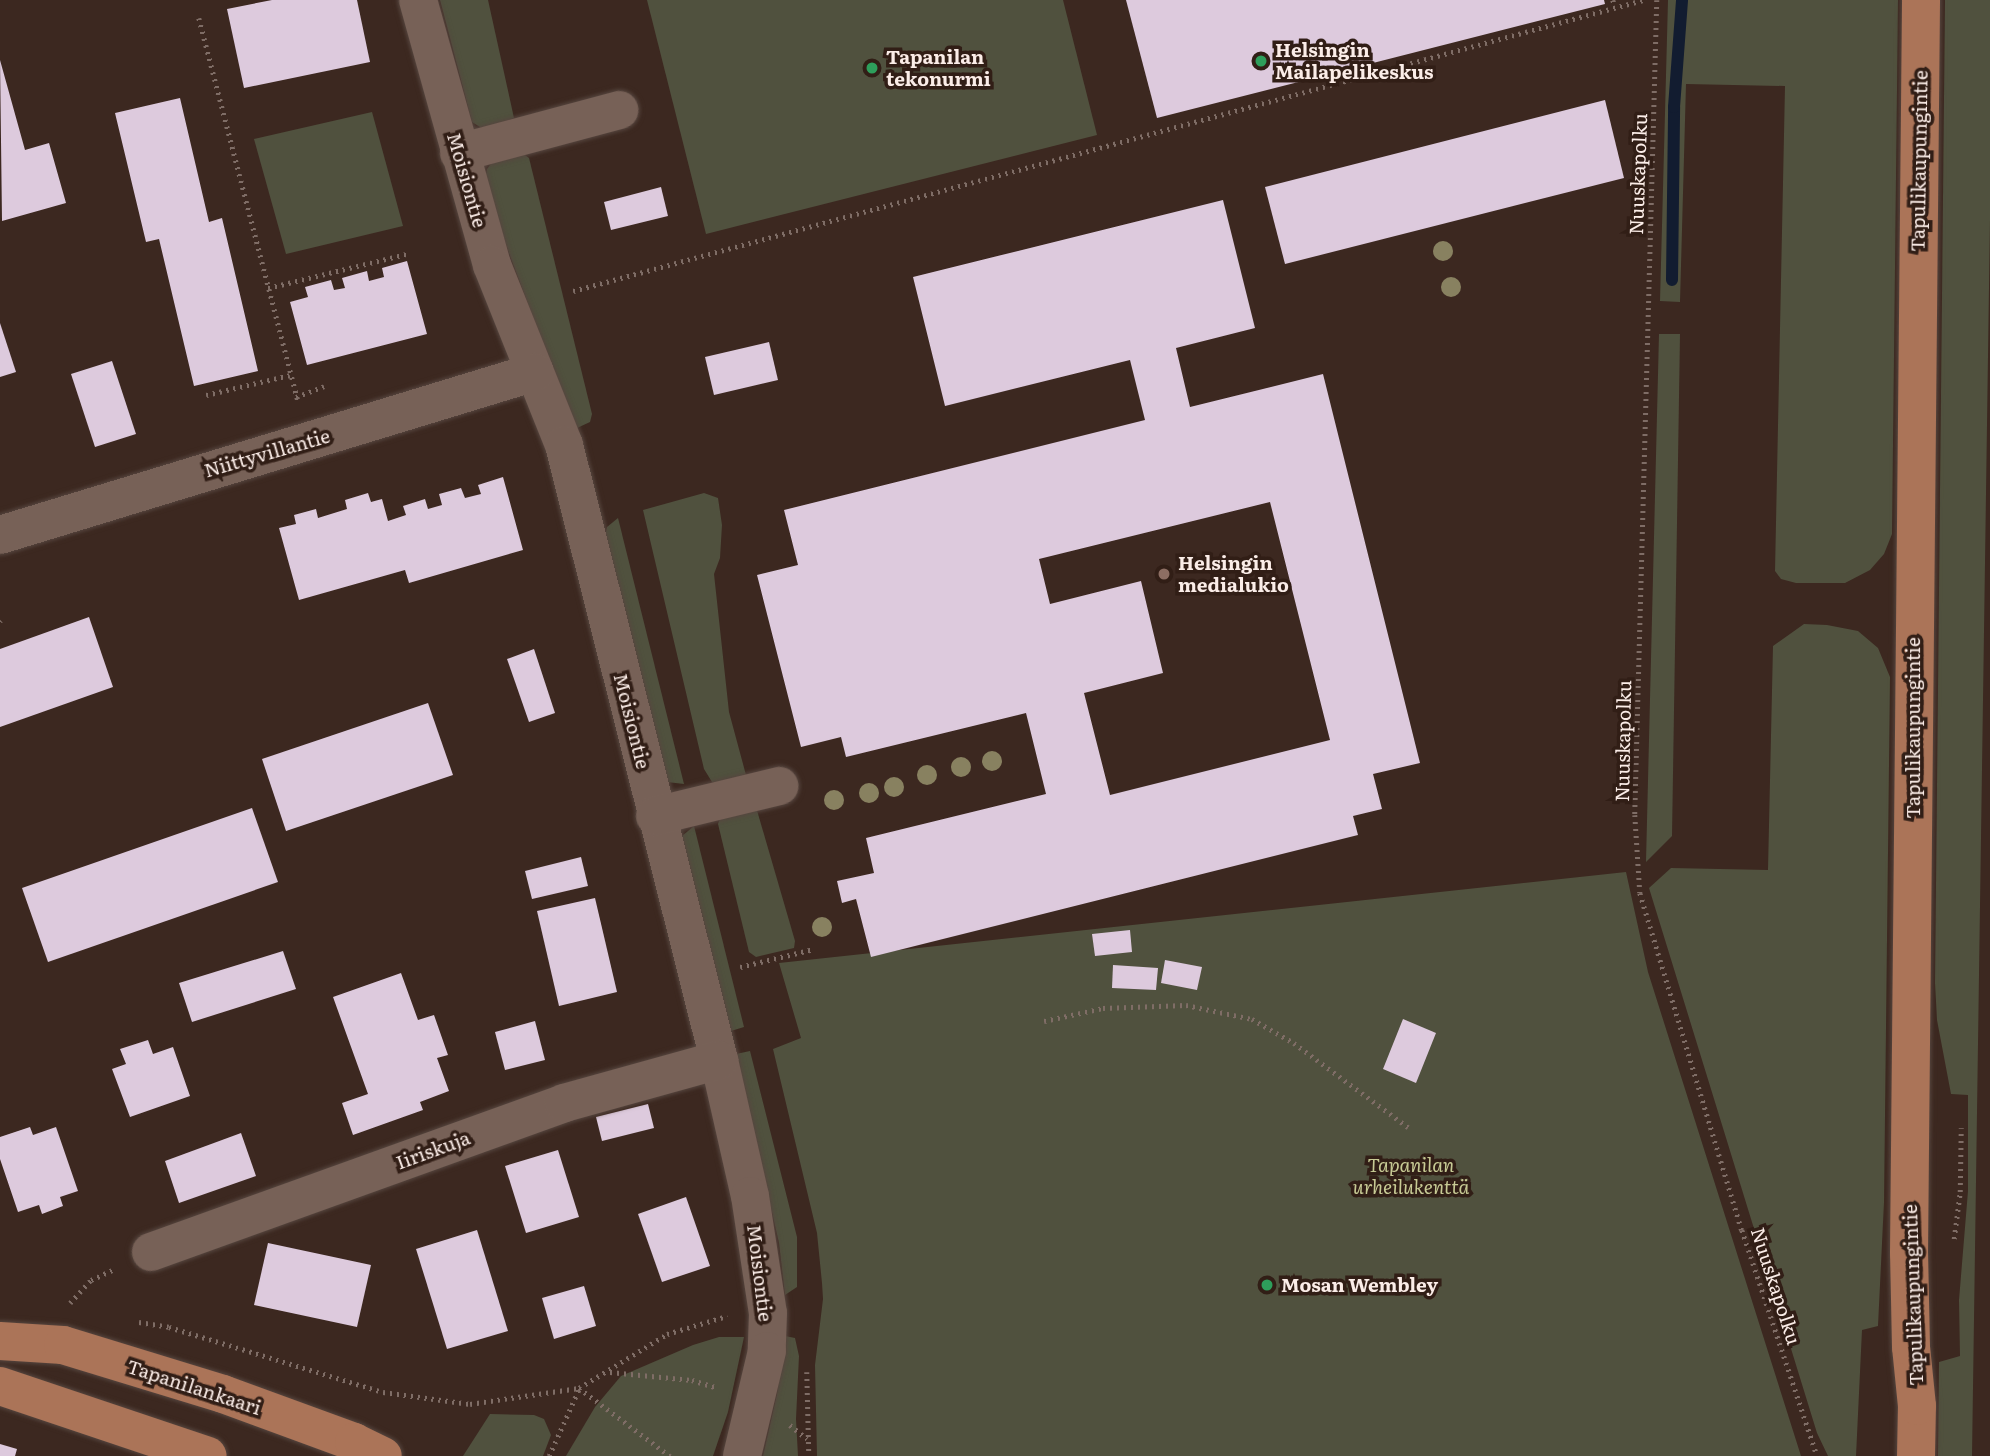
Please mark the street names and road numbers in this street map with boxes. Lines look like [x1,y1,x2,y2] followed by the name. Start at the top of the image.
[1906,70,1932,252] street label: Tapulikaupungintie
[1624,113,1652,235] street label: Nuuskapolku
[443,130,491,230] street label: Moisiontie
[201,424,333,482] street label: Niittyvillantie
[1902,637,1924,819] street label: Tapulikaupungintie
[609,671,655,771] street label: Moisiontie
[1611,680,1635,802] street label: Nuuskapolku
[393,1126,473,1174] street label: Iiriskuja
[1898,1204,1928,1386] street label: Tapulikaupungintie
[743,1223,777,1323] street label: Moisiontie
[1746,1225,1806,1347] street label: Nuuskapolku
[124,1355,264,1419] street label: Tapanilankaari

